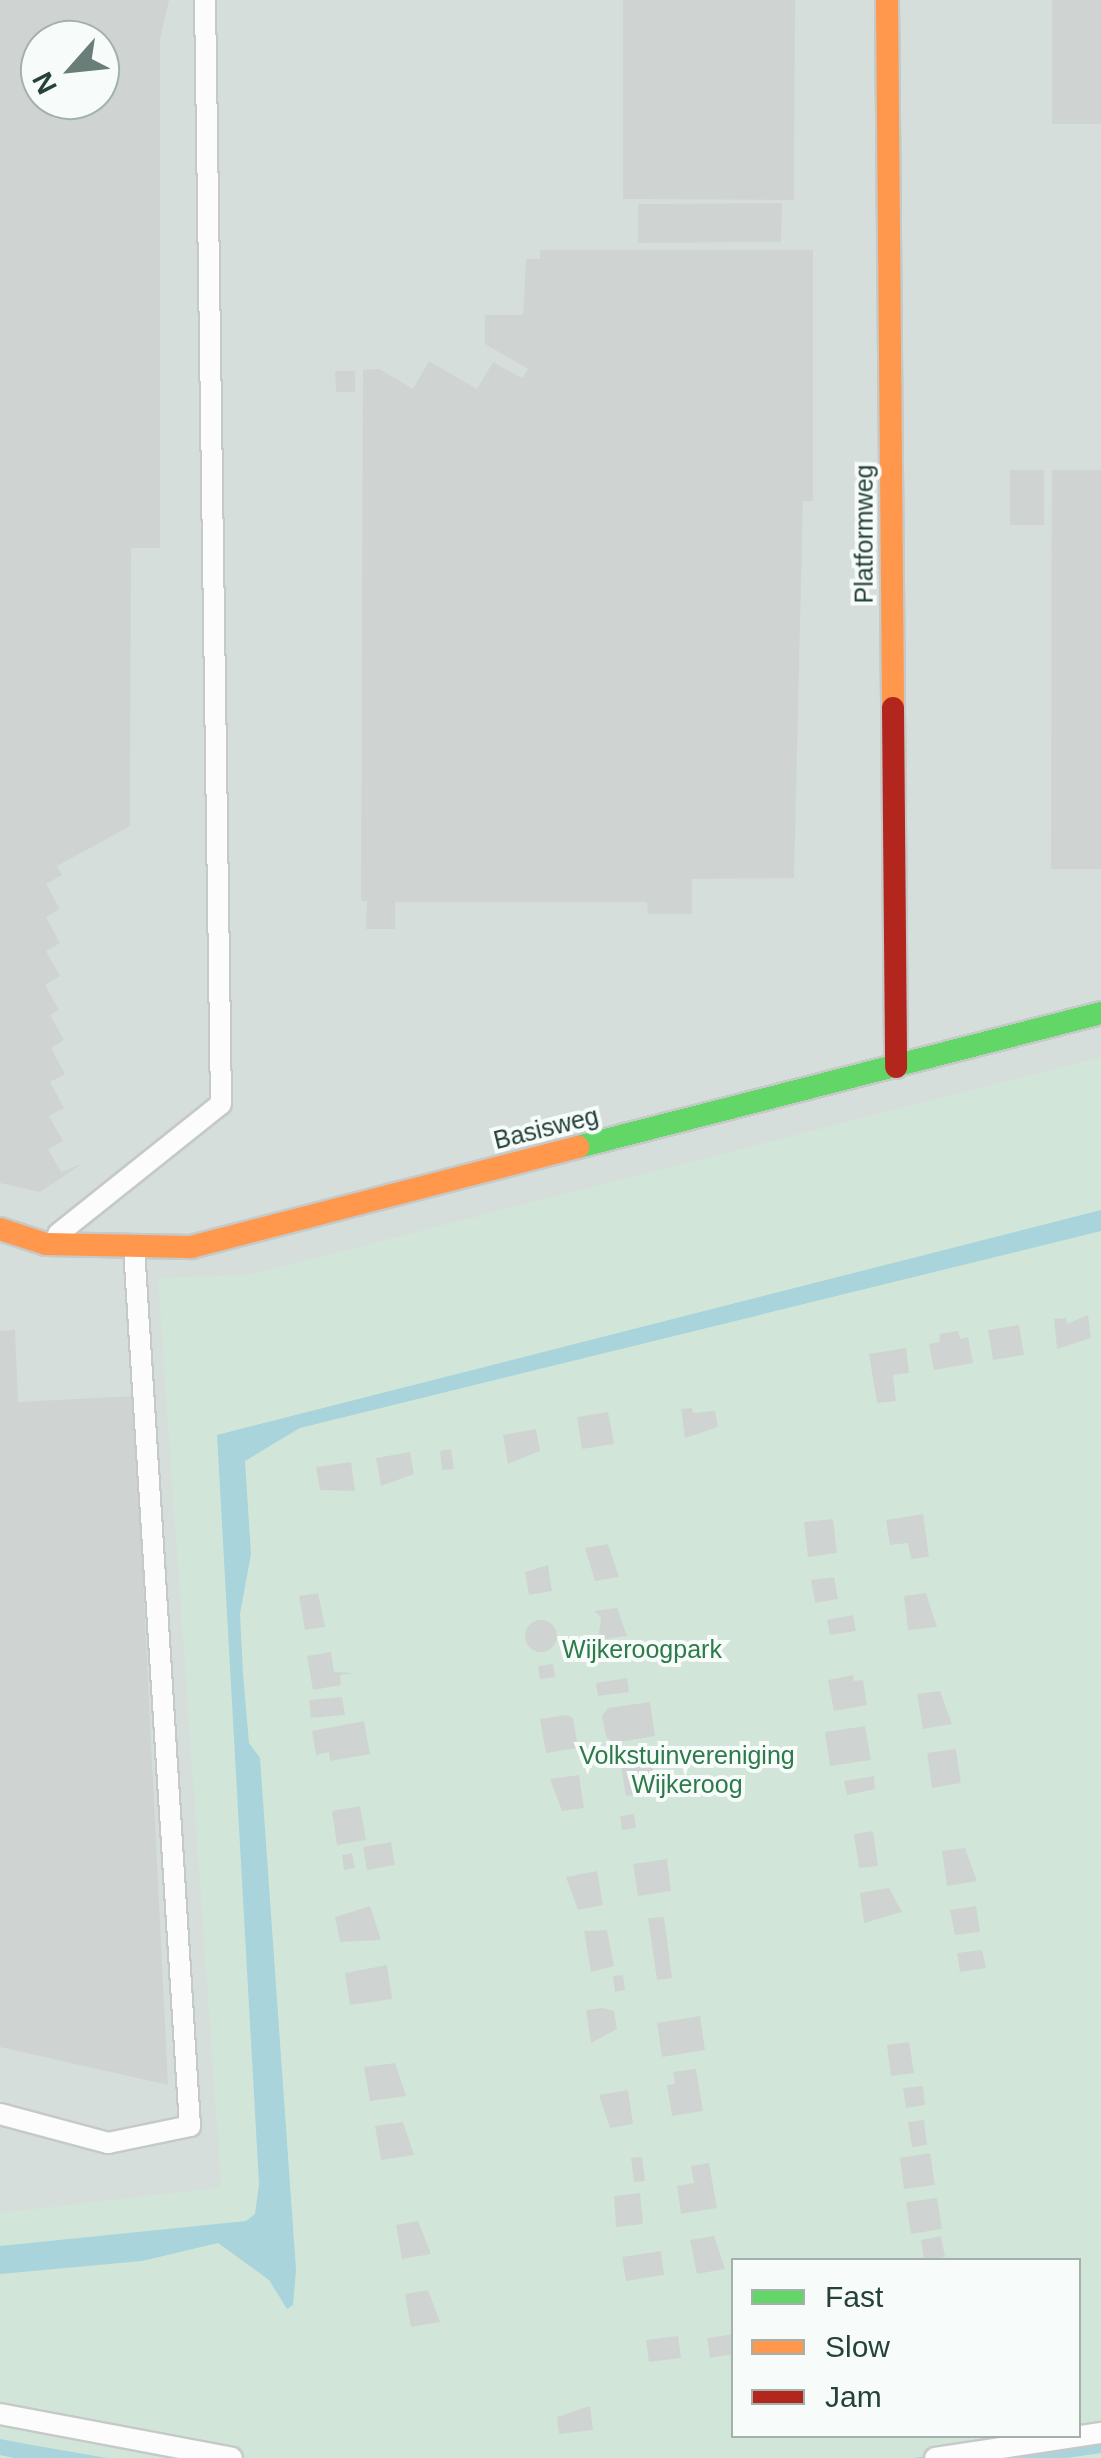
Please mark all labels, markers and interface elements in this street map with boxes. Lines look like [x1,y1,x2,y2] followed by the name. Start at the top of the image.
[20,20,120,120] north arrow
[26,67,63,99] text: N
[849,465,879,603] street label: Platformweg
[490,1101,602,1155] street label: Basisweg
[562,1634,722,1664] park label: Wijkeroogpark
[579,1741,795,1800] park label: Volkstuinvereniging Wijkeroog
[731,2258,1081,2438] legend
[825,2280,883,2313] text: Fast
[825,2330,890,2363] text: Slow
[825,2380,882,2413] text: Jam

